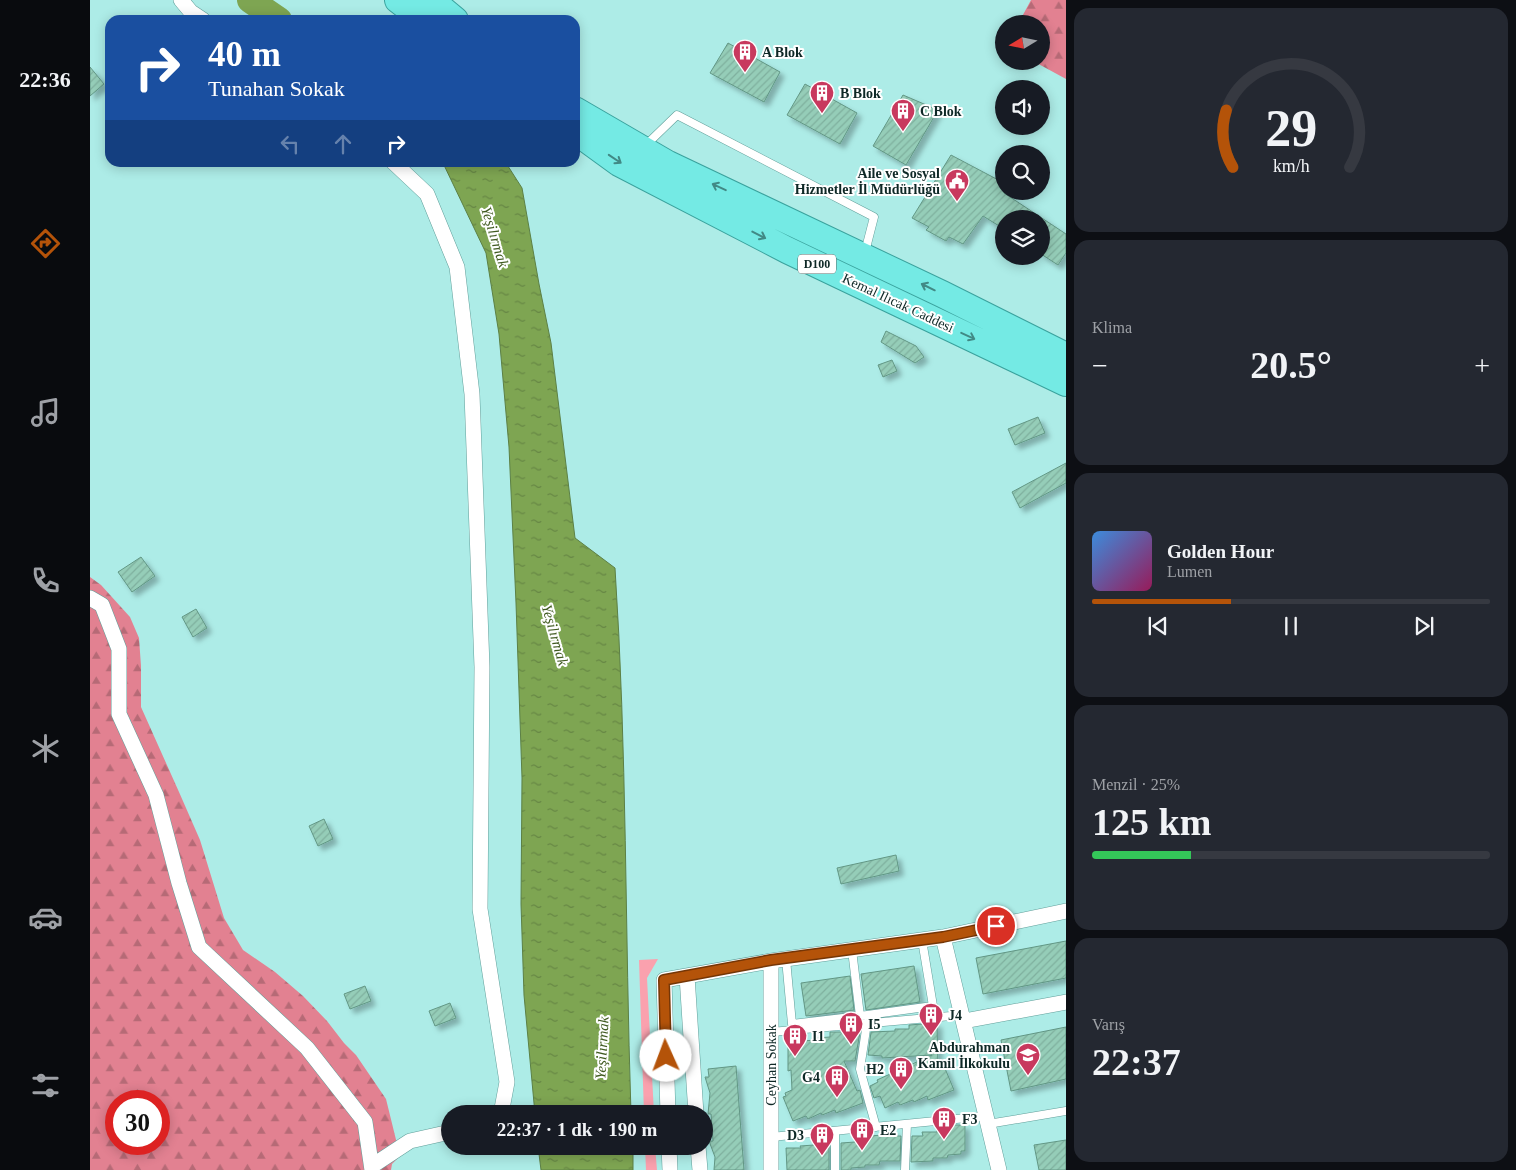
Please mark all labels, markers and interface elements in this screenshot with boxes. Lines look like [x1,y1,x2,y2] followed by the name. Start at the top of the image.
[995,15,1050,70] north arrow
[995,15,1050,265] map controls
[125,35,190,100] icon: right
[208,35,281,74] text: 40 m
[732,39,758,73] building icon: A Blok
[762,45,803,60] place label: A Blok
[19,67,71,92] text: 22:36
[208,76,345,101] text: Tunahan Sokak
[809,80,835,114] building icon: B Blok
[995,80,1050,135] button: sound
[840,86,881,101] place label: B Blok
[890,98,916,132] building icon: C Blok
[1265,100,1317,157] text: 29
[920,104,962,119] place label: C Blok
[276,130,304,158] icon: left
[329,130,357,158] icon: ahead
[382,130,410,158] icon: right
[995,145,1050,200] button: search
[608,154,622,165] one-way arrow
[1273,156,1309,176] text: km/h
[795,166,940,197] place label: Aile ve Sosyal Hizmetler İl Müdürlüğü
[944,168,970,202] public building icon: Aile ve Sosyal Hizmetler İl Müdürlüğü
[711,182,726,192] one-way arrow
[478,205,512,270] water label: Yeşilırmak
[995,210,1050,265] button: layers
[28,226,63,261] icon: directions
[751,230,766,240] one-way arrow
[798,254,836,274] road number: D100
[840,271,956,335] street label: Kemal Ilıcak Caddesi
[921,282,936,292] one-way arrow
[1092,319,1132,336] text: Klima
[960,332,975,341] one-way arrow
[1250,344,1332,386] text: 20.5°
[1092,350,1108,381] text: −
[1474,350,1490,381] text: +
[28,395,63,430] icon: music
[1167,541,1274,562] text: Golden Hour
[28,563,63,598] icon: phone
[1167,563,1212,580] text: Lumen
[539,603,571,668] water label: Yeşilırmak
[1144,612,1172,640] icon: previous
[1277,612,1305,640] icon: pause
[1410,612,1438,640] icon: next
[28,731,63,766] icon: climate
[1092,776,1180,793] text: Menzil · 25%
[1092,801,1211,843] text: 125 km
[28,900,63,935] icon: car
[975,905,1017,947] pin
[982,912,1010,940] icon: arrive
[918,1002,944,1036] building icon: J4
[948,1008,962,1023] place label: J4
[838,1011,864,1045] building icon: I5
[592,1016,612,1080] water label: Yeşilırmak
[1092,1016,1125,1033] text: Varış
[868,1017,880,1032] place label: I5
[782,1023,808,1057] building icon: I1
[764,1024,779,1106] street label: Ceyhan Sokak
[639,1029,691,1081] position arrow
[812,1029,824,1044] place label: I1
[918,1040,1010,1071] place label: Abdurahman Kamil İlkokulu
[1092,1041,1181,1083] text: 22:37
[1015,1042,1041,1076] school or university icon: Abdurahman Kamil İlkokulu
[888,1056,914,1090] building icon: H2
[866,1062,884,1077] place label: H2
[824,1064,850,1098] building icon: G4
[28,1068,63,1103] icon: filters
[802,1070,820,1085] place label: G4
[105,1090,170,1155] speed limit sign: 30
[931,1106,957,1140] building icon: F3
[962,1112,978,1127] place label: F3
[849,1117,875,1151] building icon: E2
[497,1119,657,1140] text: 22:37 · 1 dk · 190 m
[809,1122,835,1156] building icon: D3
[880,1123,896,1138] place label: E2
[787,1128,804,1143] place label: D3

